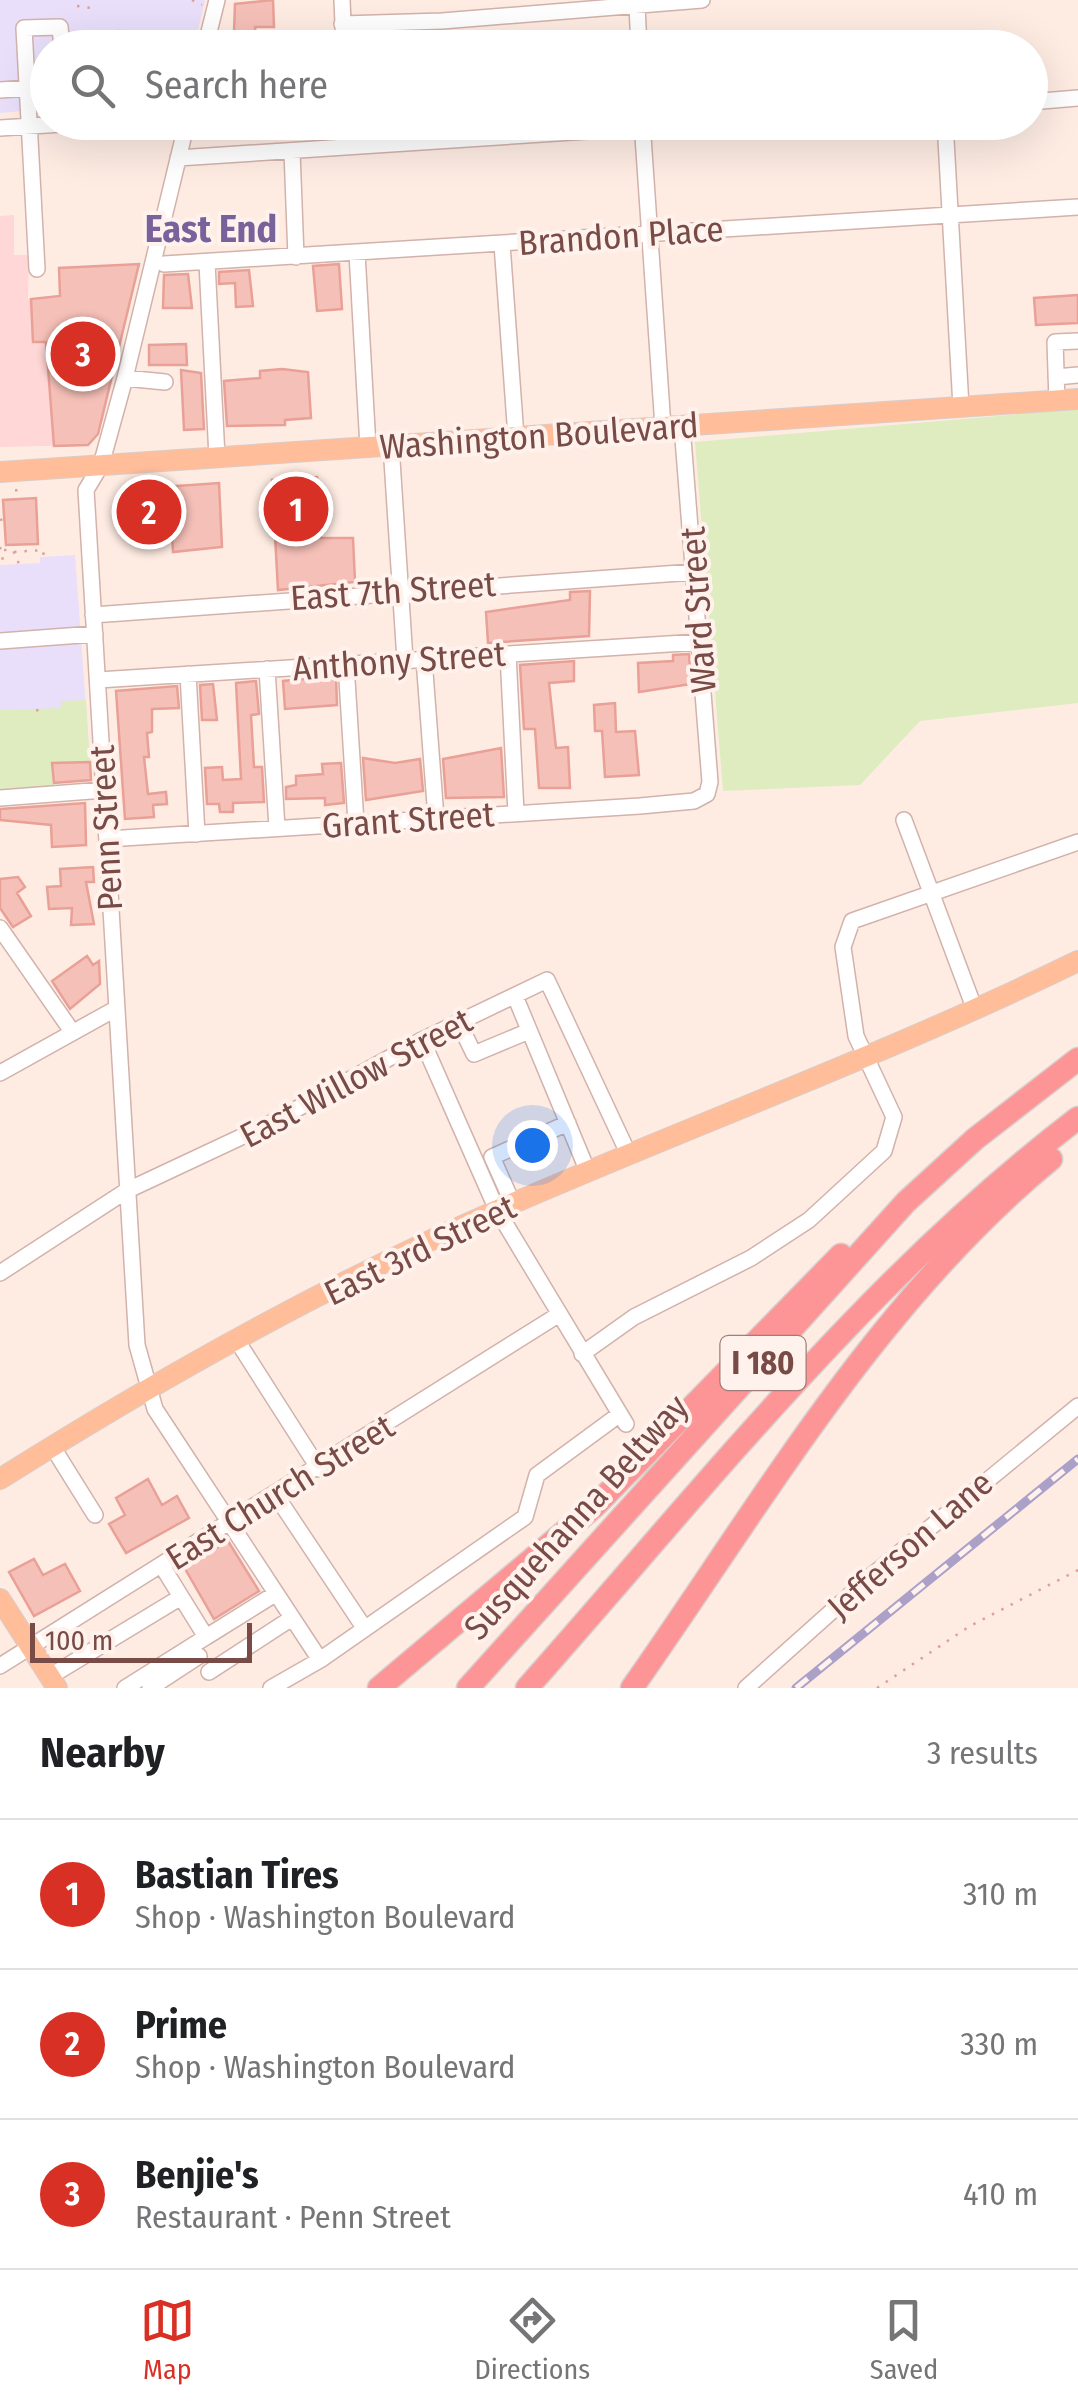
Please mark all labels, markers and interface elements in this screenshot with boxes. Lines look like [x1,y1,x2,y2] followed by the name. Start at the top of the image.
[30,30,1048,140] search box
[65,58,120,113] icon: search
[145,62,328,108] text: Search here
[145,206,277,252] district label: East End
[517,208,725,264] street label: Brandon Place
[51,316,116,392] pin: 3
[378,404,700,468] street label: Washington Boulevard
[264,472,328,546] pin: 1
[116,474,182,550] pin: 2
[671,525,725,695] street label: Ward Street
[289,563,498,619] street label: East 7th Street
[291,633,507,689] street label: Anthony Street
[81,744,131,912] street label: Penn Street
[320,793,496,847] street label: Grant Street
[233,999,480,1157] street label: East Willow Street
[507,1120,558,1171] your location
[318,1185,523,1314] street label: East 3rd Street
[720,1336,806,1390] road number: I 180
[455,1386,697,1648] street label: Susquehanna Beltway
[158,1405,402,1579] street label: East Church Street
[819,1462,1001,1628] street label: Jefferson Lane
[30,1618,252,1662] scale bar
[45,1624,113,1657] text: 100 m
[40,1728,165,1778] text: Nearby
[927,1734,1038,1772] text: 3 results
[135,1852,339,1898] text: Bastian Tires
[66,1875,79,1913] text: 1
[963,1875,1038,1913] text: 310 m
[135,1898,516,1936] text: Shop · Washington Boulevard
[135,2002,227,2048] text: Prime
[65,2025,80,2063] text: 2
[960,2025,1038,2063] text: 330 m
[135,2048,516,2086] text: Shop · Washington Boulevard
[135,2152,259,2198] text: Benjie's
[65,2175,80,2213] text: 3
[963,2175,1038,2213] text: 410 m
[135,2198,451,2236] text: Restaurant · Penn Street
[140,2293,195,2386] tab: Map
[474,2293,590,2386] tab: Directions
[870,2293,938,2386] tab: Saved

